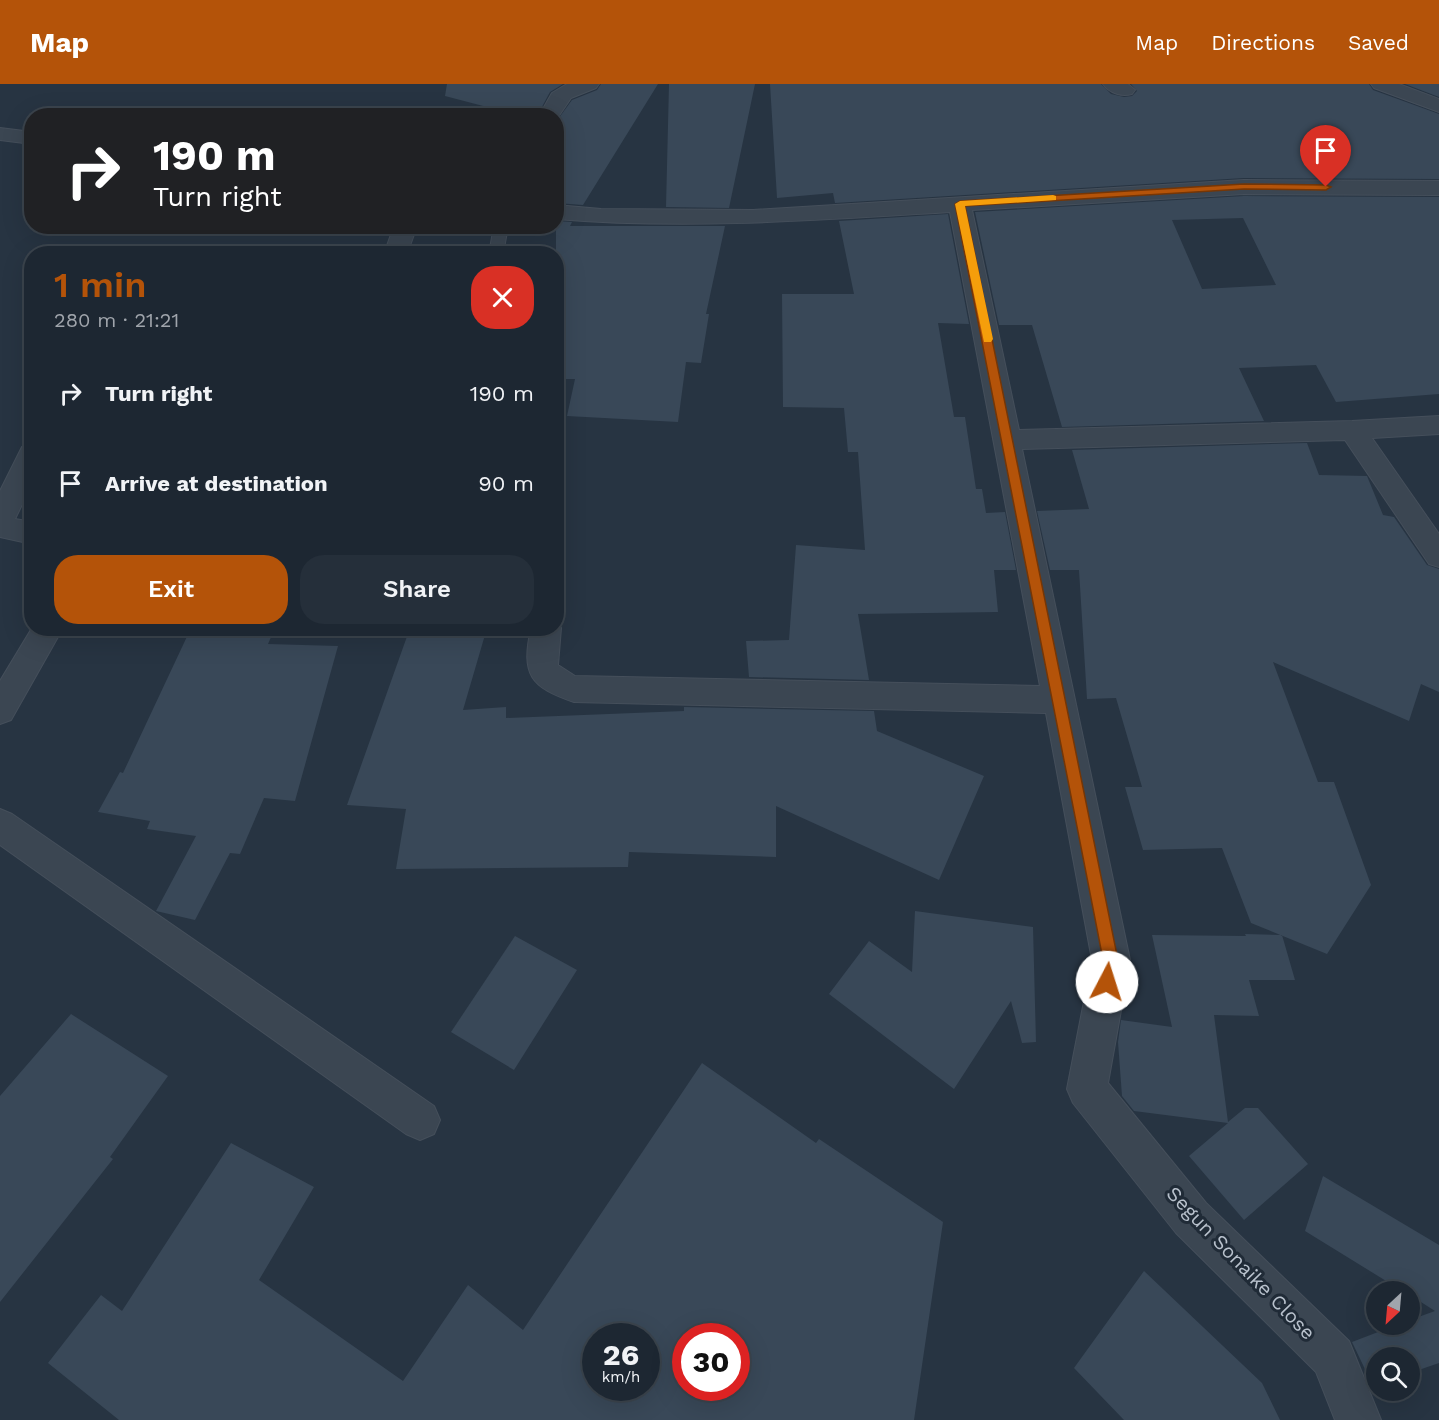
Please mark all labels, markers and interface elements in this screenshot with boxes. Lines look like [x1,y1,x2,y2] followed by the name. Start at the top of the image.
[30,26,89,59] text: Map
[1135,30,1178,55] text: Map
[1211,30,1315,55] text: Directions
[1348,30,1409,55] text: Saved
[1300,125,1351,187] pin
[153,131,276,180] text: 190 m
[54,132,132,210] icon: right
[1309,134,1342,167] icon: arrive
[153,181,282,213] text: Turn right
[54,264,146,306] text: 1 min
[471,266,534,329] button: close
[54,308,179,332] text: 280 m · 21:21
[54,377,87,410] icon: right
[105,381,212,406] text: Turn right
[470,381,534,406] text: 190 m
[54,467,87,500] icon: arrive
[105,471,328,496] text: Arrive at destination
[478,471,534,496] text: 90 m
[54,555,288,624] button: Exit
[300,555,534,624] button: Share
[1075,950,1139,1014] position arrow
[1162,1181,1320,1345] street label: Segun Sonaike Close
[1366,1281,1420,1335] north arrow
[1366,1281,1420,1401] map controls
[672,1323,750,1401] speed limit sign: 30
[603,1337,639,1372] text: 26
[1366,1347,1420,1401] button: search
[602,1368,640,1386] text: km/h

